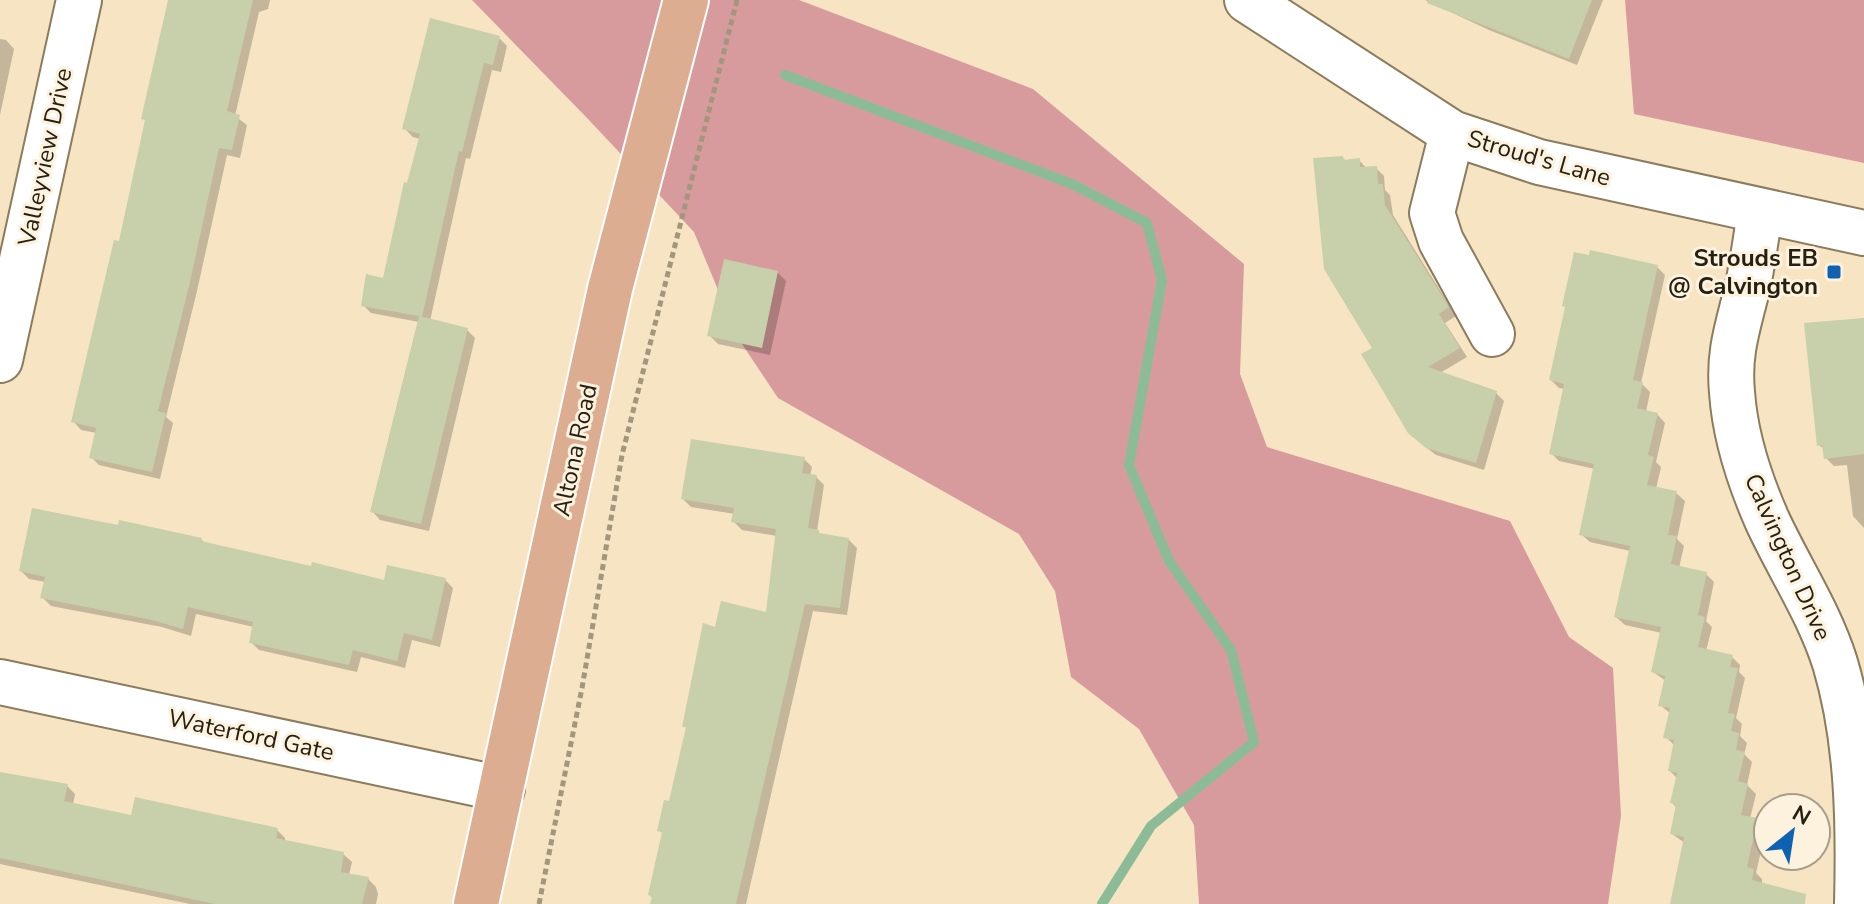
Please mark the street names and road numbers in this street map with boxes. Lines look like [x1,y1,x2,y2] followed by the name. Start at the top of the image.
[10,65,79,250] street label: Valleyview Drive
[1464,122,1614,194] street label: Stroud's Lane
[545,381,605,519] street label: Altona Road
[1737,469,1839,645] street label: Calvington Drive
[165,702,337,768] street label: Waterford Gate

